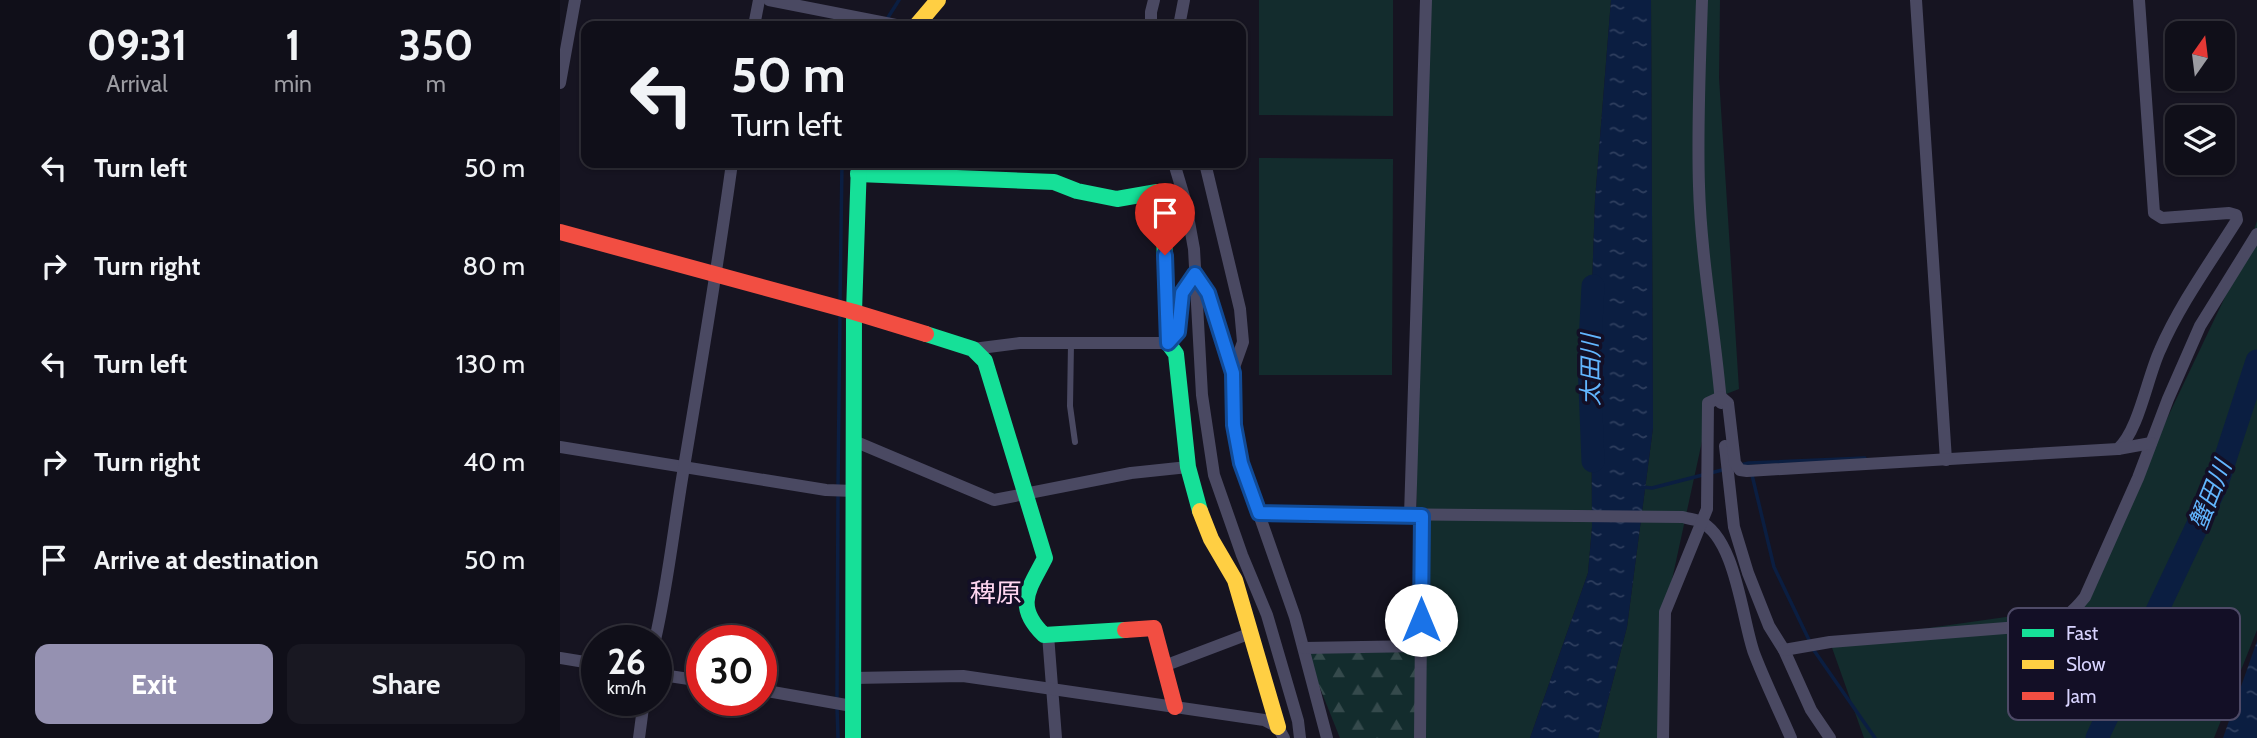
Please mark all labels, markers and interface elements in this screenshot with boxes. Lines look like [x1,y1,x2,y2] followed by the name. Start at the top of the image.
[87,19,187,71] text: 09:31
[285,19,301,71] text: 1
[399,19,473,71] text: 350
[2165,21,2235,91] north arrow
[2165,21,2235,175] map controls
[731,45,846,104] text: 50 m
[616,49,707,140] icon: left
[106,70,168,98] text: Arrival
[274,70,312,98] text: min
[426,70,446,98] text: m
[731,105,842,144] text: Turn left
[2165,105,2235,175] button: layers
[35,149,73,187] icon: left
[94,152,187,184] text: Turn left
[464,152,525,184] text: 50 m
[1135,183,1195,255] pin
[1146,194,1184,232] icon: arrive
[35,247,73,285] icon: right
[94,250,200,282] text: Turn right
[462,250,525,282] text: 80 m
[1576,331,1605,406] water label: 太田川
[35,345,73,383] icon: left
[94,348,187,380] text: Turn left
[456,348,525,380] text: 130 m
[35,443,73,481] icon: right
[94,446,200,478] text: Turn right
[463,446,525,478] text: 40 m
[2183,453,2238,534] water label: 蟹田川
[35,541,73,579] icon: arrive
[94,544,319,576] text: Arrive at destination
[464,544,525,576] text: 50 m
[970,577,1022,609] district label: 稗原
[1384,583,1458,657] position arrow
[2008,608,2240,720] legend
[2066,622,2099,645] text: Fast
[686,625,777,716] speed limit sign: 30
[607,640,646,683] text: 26
[35,644,273,724] button: Exit
[287,644,525,724] button: Share
[2066,653,2106,676] text: Slow
[607,677,646,699] text: km/h
[2065,685,2096,708] text: Jam

